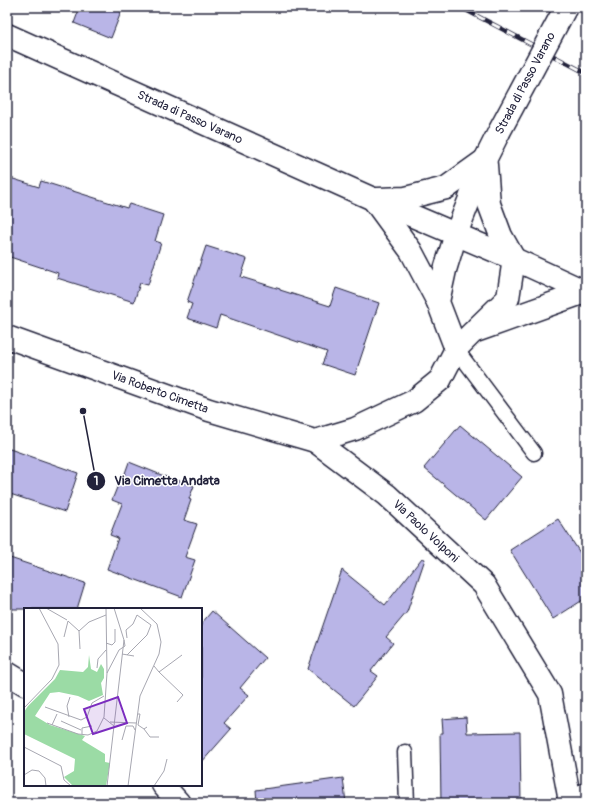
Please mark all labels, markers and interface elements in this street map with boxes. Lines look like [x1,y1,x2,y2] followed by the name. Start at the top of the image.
[492,29,559,137] street label: Strada di Passo Varano
[135,87,245,148] street label: Strada di Passo Varano
[109,368,211,417] street label: Via Roberto Cimetta
[86,468,228,493] callout: Via Cimetta Andata
[114,473,220,489] text: Via Cimetta Andata
[94,474,98,489] text: 1
[389,497,462,566] street label: Via Paolo Volponi
[24,608,202,786] inset map

